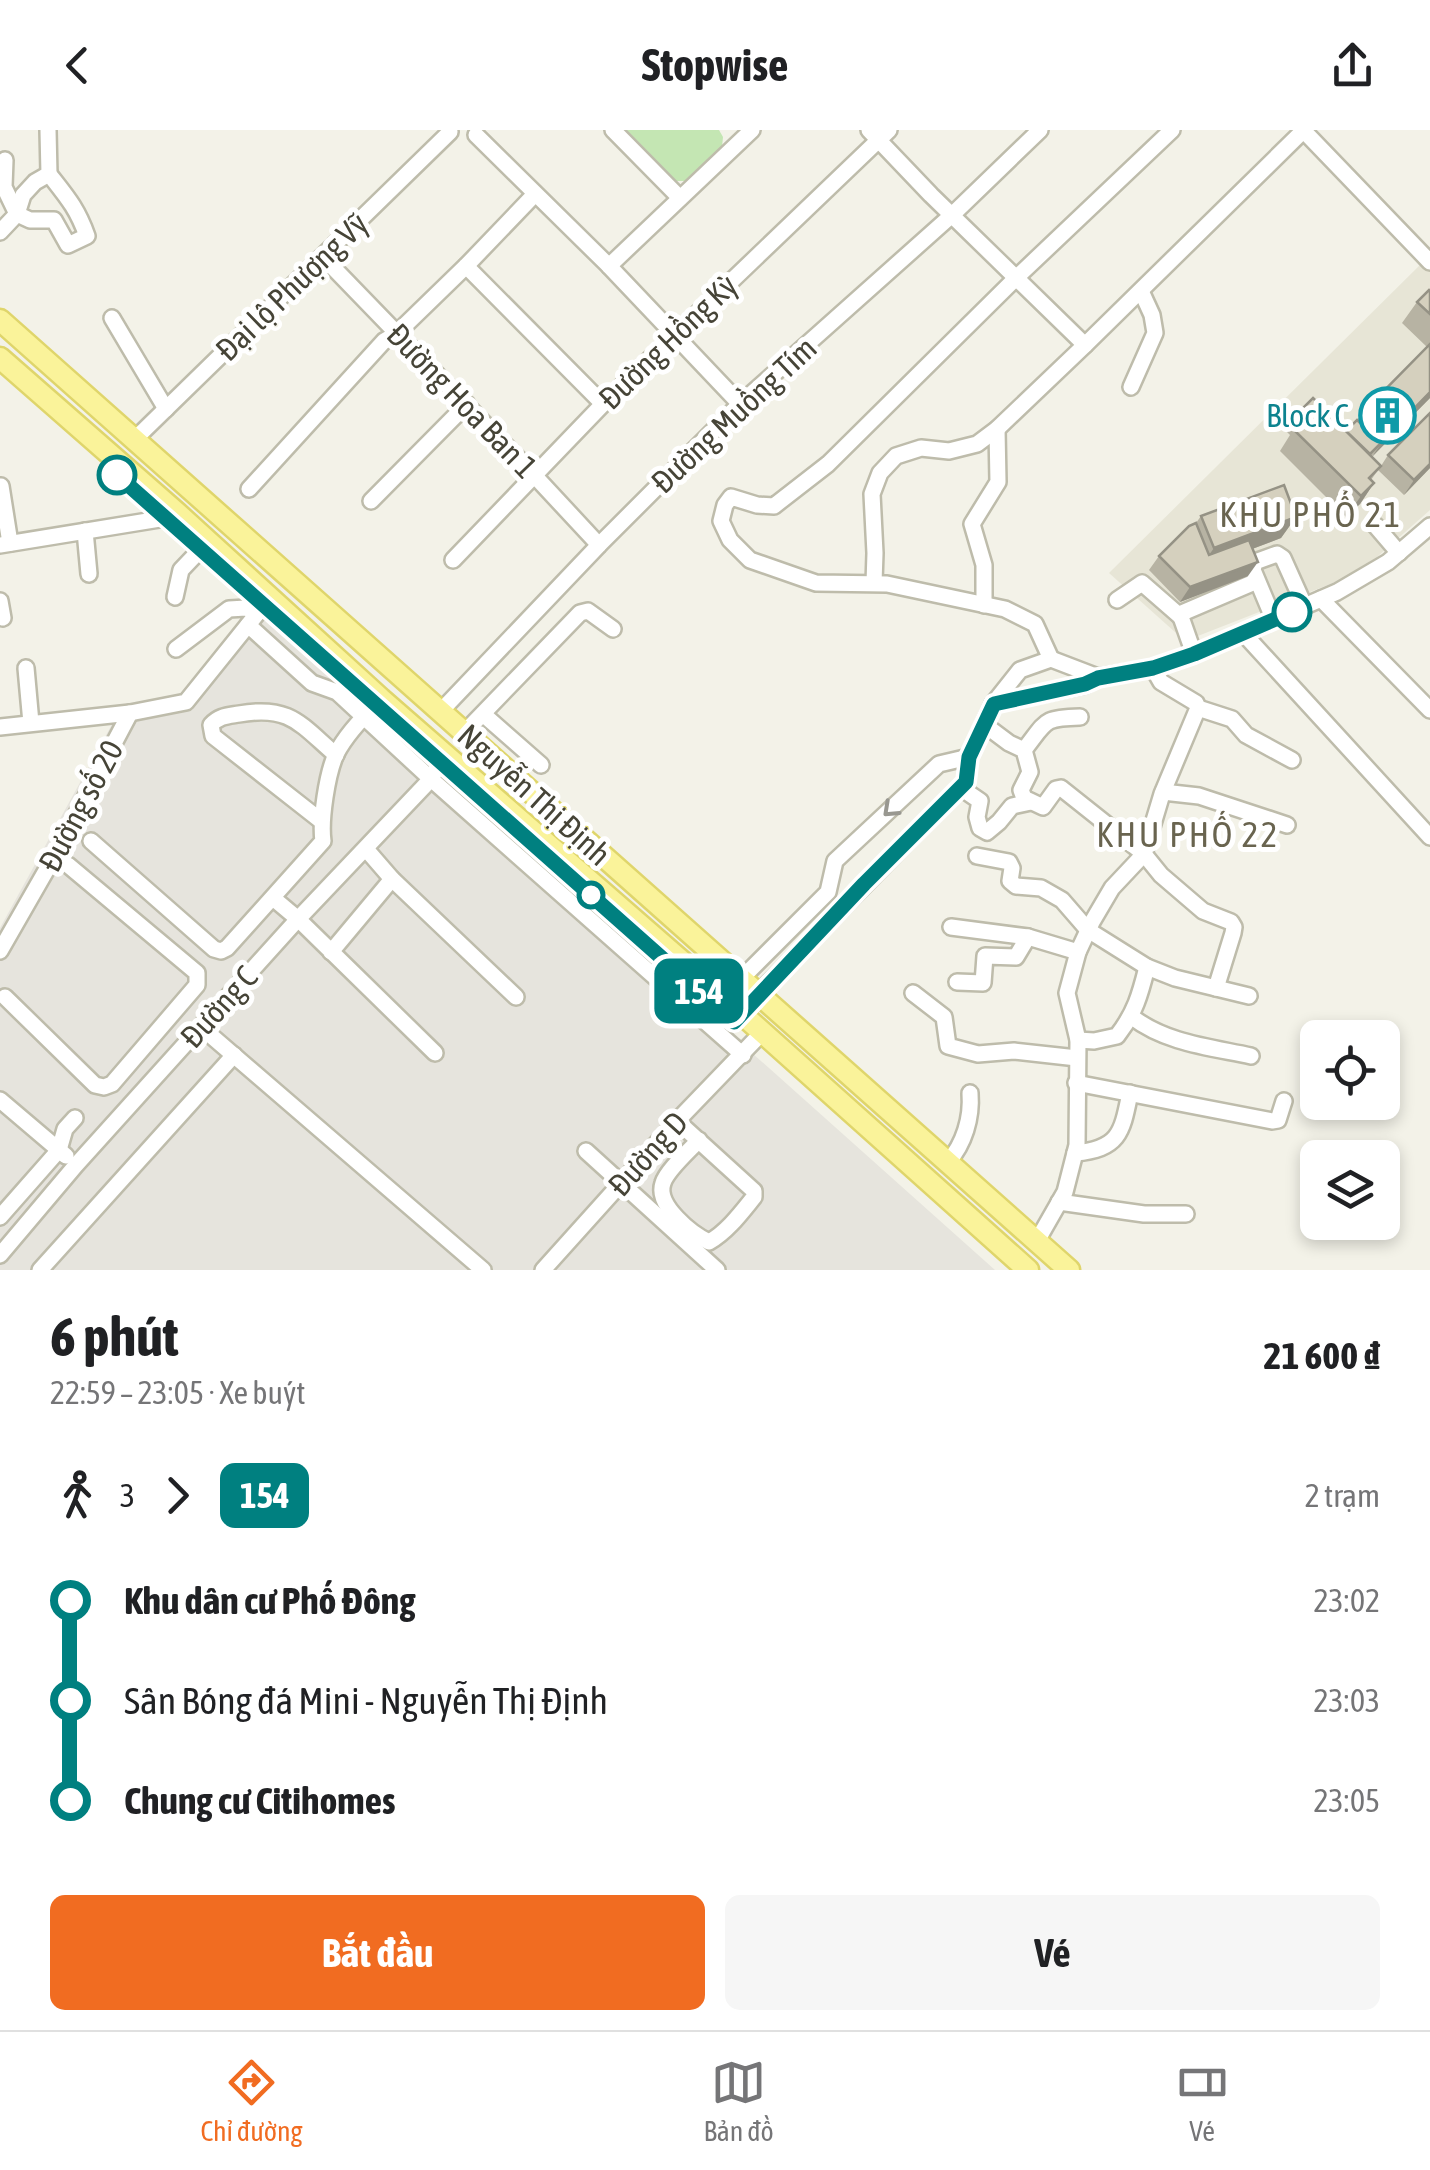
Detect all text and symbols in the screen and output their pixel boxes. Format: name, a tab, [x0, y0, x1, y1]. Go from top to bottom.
icon: back	[50, 38, 105, 93]
icon: share	[1325, 38, 1380, 93]
text: Stopwise	[642, 39, 788, 91]
street label: Đại lộ Phượng Vỹ	[208, 205, 375, 368]
street label: Đường Hồng Kỳ	[591, 267, 744, 417]
street label: Đường Hoa Ban 1	[380, 316, 545, 485]
street label: Đường Muồng Tím	[644, 329, 824, 500]
building icon: Block C	[1358, 386, 1418, 446]
place label: Block C	[1266, 397, 1349, 434]
unlabelled marker	[98, 456, 136, 494]
district label: KHU PHỐ 21	[1219, 490, 1403, 534]
unlabelled marker	[1273, 593, 1311, 631]
street label: Nguyễn Thị Định	[450, 717, 618, 873]
street label: Đường số 20	[31, 734, 130, 878]
one-way arrow	[883, 798, 902, 816]
district label: KHU PHỐ 22	[1096, 810, 1280, 854]
unlabelled marker	[578, 882, 604, 908]
street label: Đường C	[173, 958, 265, 1055]
line badge: 154	[642, 958, 756, 1024]
text: 154	[674, 971, 724, 1011]
map controls	[1300, 1020, 1400, 1240]
button: locate	[1300, 1020, 1400, 1120]
street label: Đường D	[600, 1104, 695, 1203]
button: layers	[1300, 1140, 1400, 1240]
text: 6 phút	[50, 1305, 179, 1368]
text: 21 600 ₫	[1264, 1334, 1380, 1377]
text: 22:59 – 23:05 · Xe buýt	[50, 1374, 305, 1411]
icon: walk	[50, 1468, 105, 1523]
icon: forward	[150, 1468, 205, 1523]
text: 154	[240, 1475, 289, 1515]
text: 3	[120, 1477, 135, 1514]
text: 2 trạm	[1305, 1477, 1380, 1514]
text: Khu dân cư Phố Đông	[124, 1579, 416, 1622]
text: 23:02	[1314, 1582, 1380, 1619]
text: Sân Bóng đá Mini - Nguyễn Thị Định	[124, 1679, 608, 1722]
text: 23:03	[1314, 1682, 1380, 1719]
text: Chung cư Citihomes	[124, 1779, 395, 1822]
text: 23:05	[1314, 1782, 1380, 1819]
button: Bắt đầu	[50, 1895, 705, 2010]
button: Vé	[725, 1895, 1380, 2010]
tab: Chỉ đường	[200, 2055, 303, 2147]
tab: Bản đồ	[703, 2055, 774, 2147]
tab: Vé	[1175, 2055, 1230, 2147]

